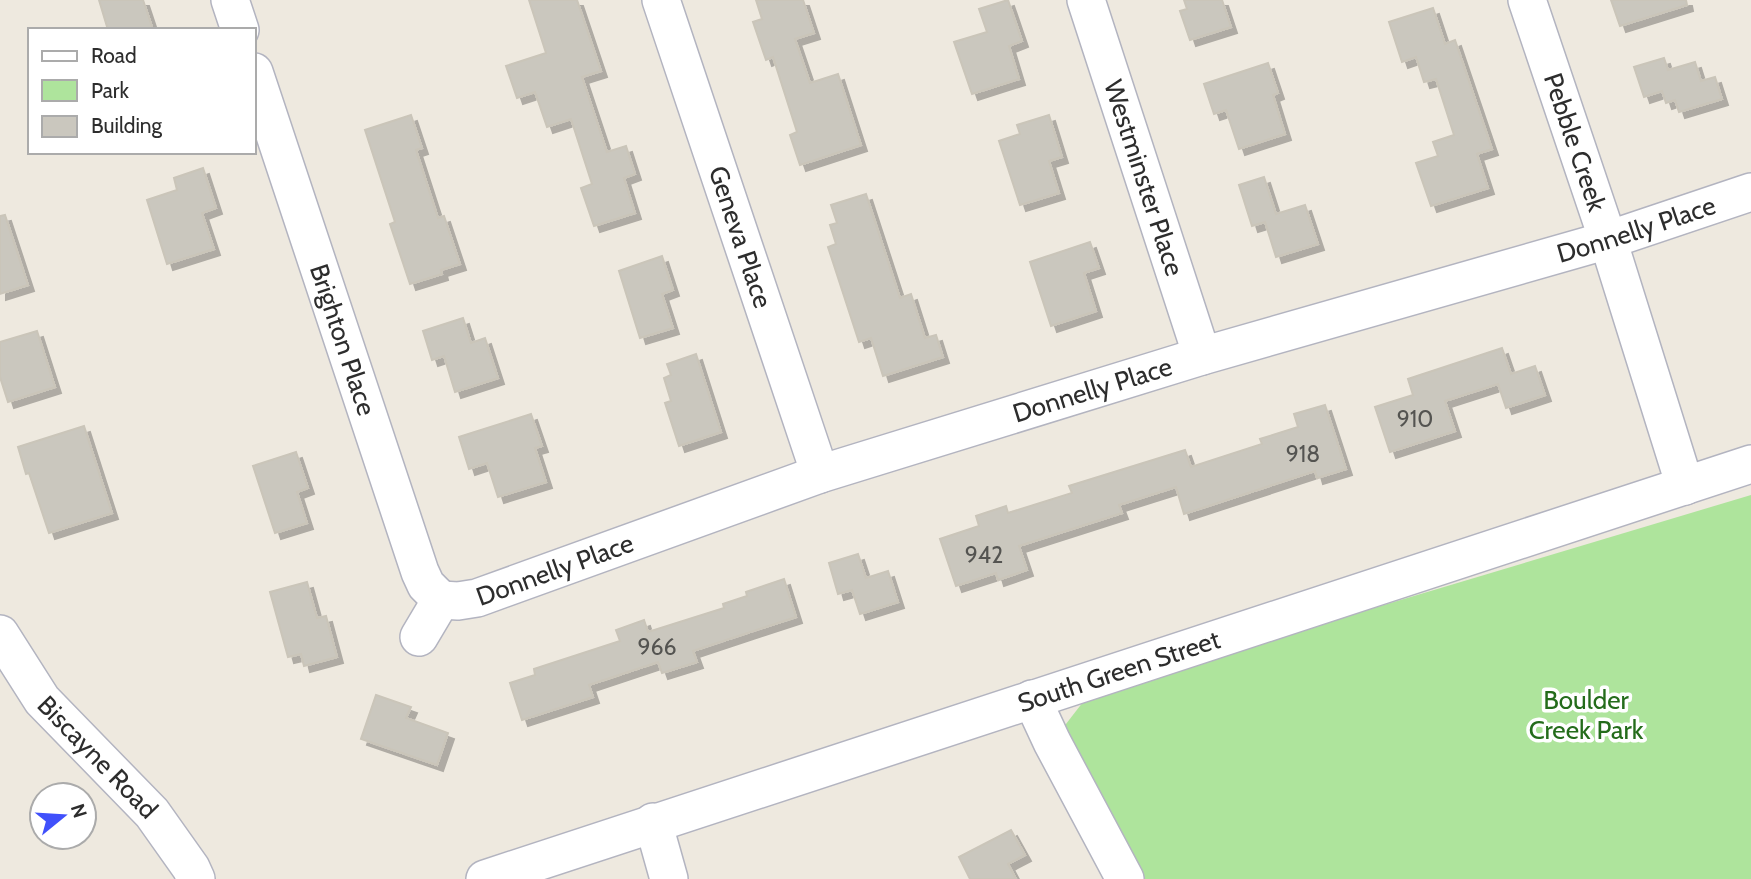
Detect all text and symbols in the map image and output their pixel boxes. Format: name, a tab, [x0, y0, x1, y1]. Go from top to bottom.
legend	[28, 28, 256, 154]
text: Road	[91, 43, 137, 68]
street label: Pebble Creek	[1537, 69, 1613, 216]
street label: Westminster Place	[1097, 76, 1191, 280]
text: Park	[91, 78, 129, 103]
text: Building	[91, 113, 163, 138]
street label: Geneva Place	[702, 162, 779, 312]
street label: Donnelly Place	[1553, 189, 1720, 270]
street label: Brighton Place	[303, 260, 383, 419]
street label: Donnelly Place	[1009, 350, 1176, 430]
house number: 910	[1397, 405, 1433, 433]
house number: 918	[1286, 440, 1320, 468]
street label: Donnelly Place	[472, 527, 638, 613]
house number: 942	[965, 541, 1003, 569]
street label: South Green Street	[1014, 623, 1224, 719]
house number: 966	[637, 633, 677, 661]
park label: Boulder Creek Park	[1529, 684, 1644, 746]
street label: Biscayne Road	[31, 689, 164, 825]
north arrow	[28, 781, 98, 851]
text: N	[66, 801, 92, 821]

